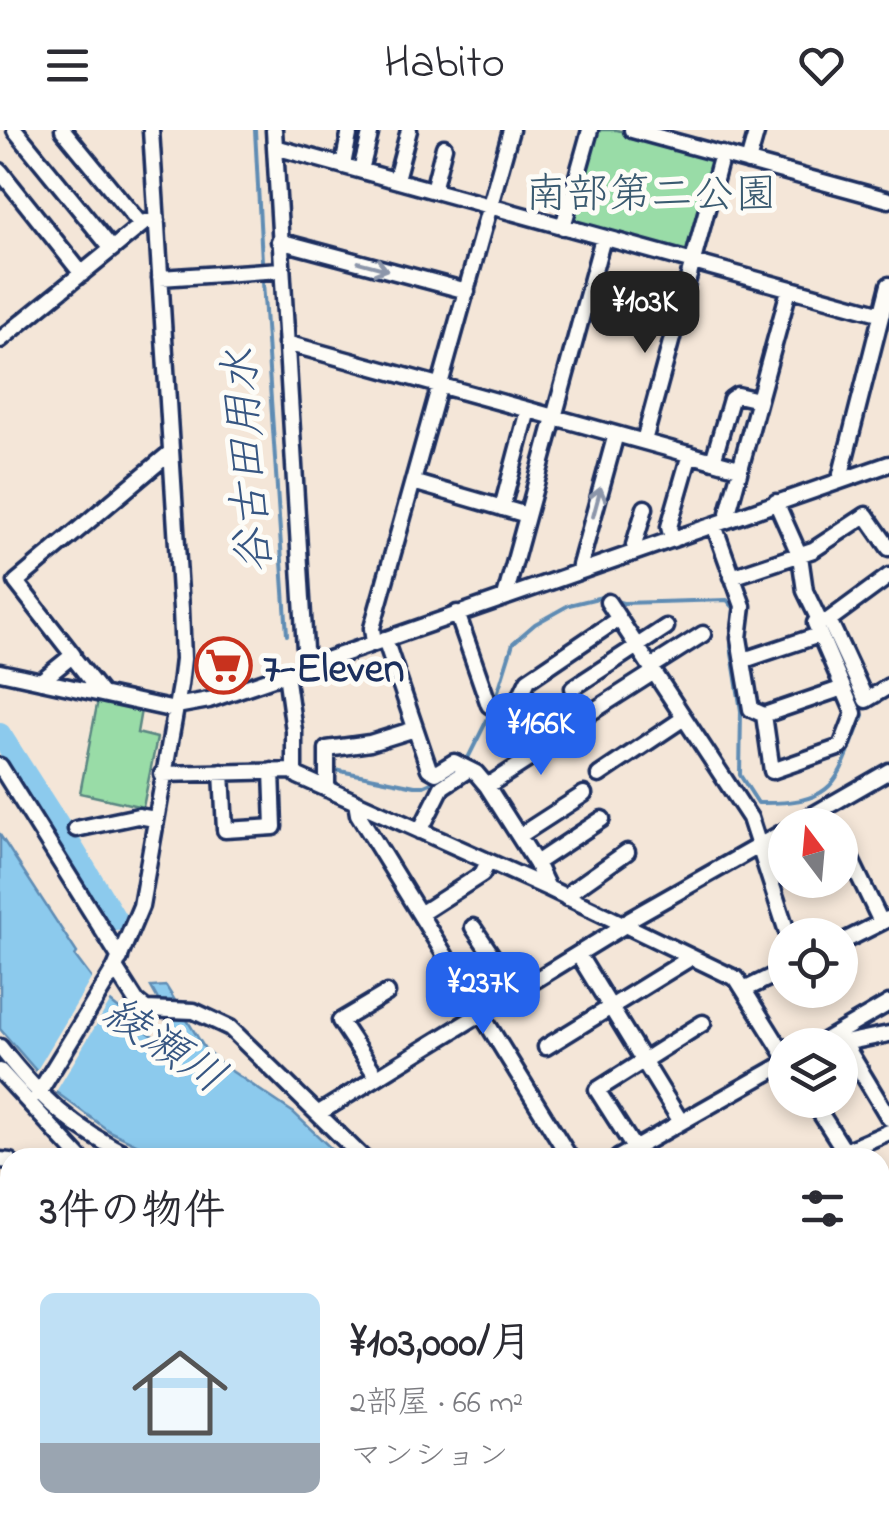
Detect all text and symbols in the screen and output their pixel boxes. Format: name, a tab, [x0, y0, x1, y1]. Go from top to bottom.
text: Habito	[384, 32, 505, 98]
icon: menu	[40, 38, 95, 93]
icon: heart	[794, 38, 849, 93]
park label: 南部第二公園	[525, 166, 777, 227]
one-way arrow	[357, 258, 388, 277]
pin: ¥103K	[575, 271, 715, 356]
text: ¥103K	[612, 280, 678, 327]
water label: 谷古田用水	[209, 346, 291, 575]
one-way arrow	[589, 487, 607, 518]
supermarket icon: 7-Eleven	[194, 636, 254, 696]
place label: 7-Eleven	[263, 640, 404, 701]
pin: ¥166K	[471, 693, 611, 778]
text: ¥166K	[508, 702, 574, 749]
north arrow	[768, 808, 858, 898]
map controls	[768, 808, 858, 1118]
button: locate	[768, 918, 858, 1008]
pin: ¥237K	[413, 952, 553, 1037]
text: ¥237K	[448, 961, 518, 1008]
water label: 綾瀬川	[89, 982, 238, 1112]
button: layers	[768, 1028, 858, 1118]
icon: filters	[795, 1181, 850, 1236]
text: 3件の物件	[40, 1182, 225, 1243]
text: ¥103,000/月	[350, 1314, 532, 1375]
icon: home	[120, 1333, 240, 1453]
text: 2部屋 · 66 m²	[350, 1381, 523, 1428]
text: マンション	[350, 1434, 509, 1481]

